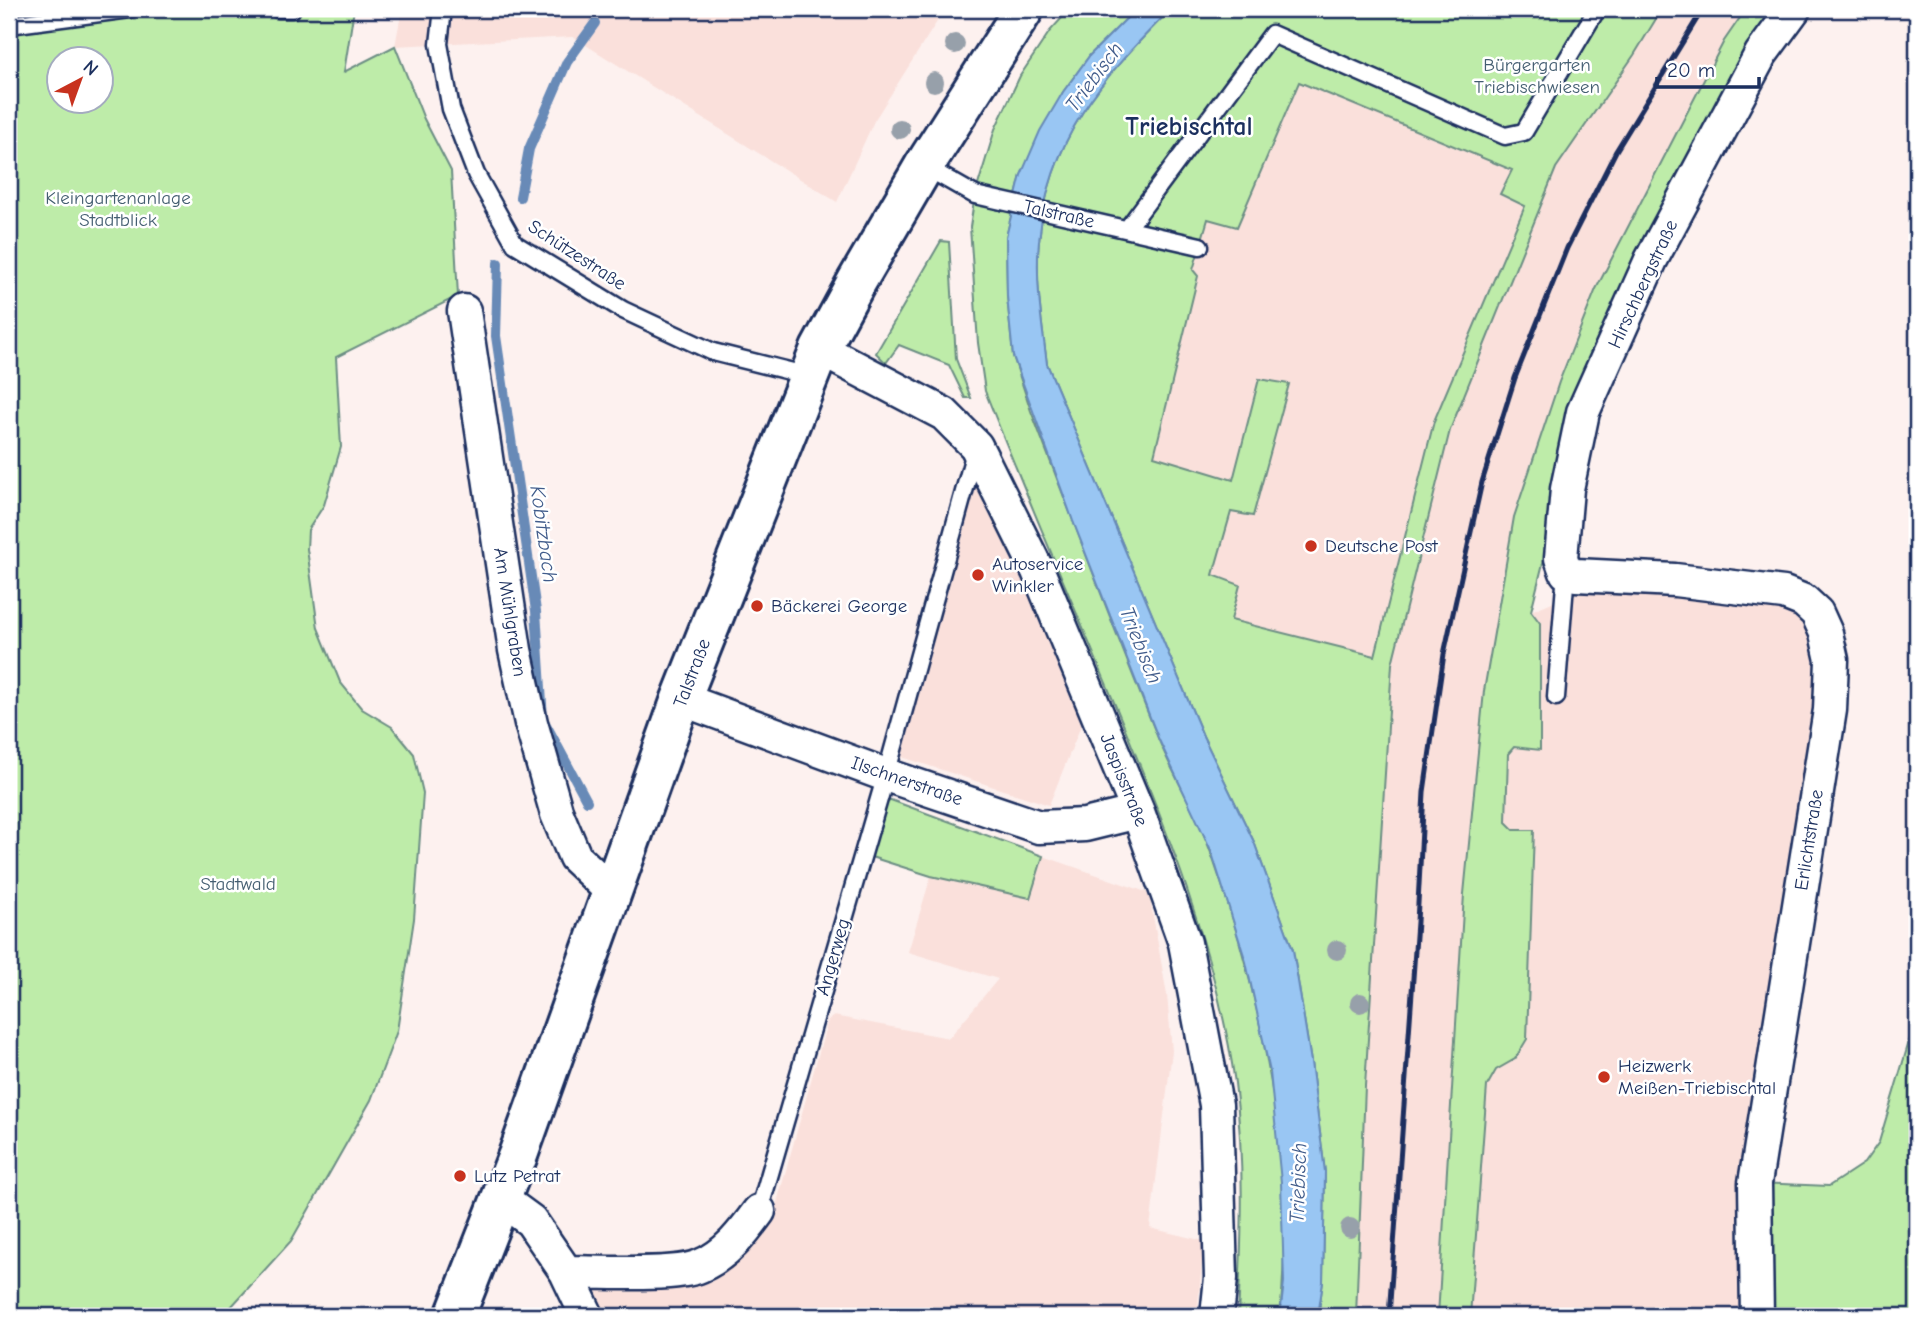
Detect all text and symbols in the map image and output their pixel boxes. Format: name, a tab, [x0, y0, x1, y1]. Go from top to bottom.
water label: Triebisch	[1060, 38, 1128, 116]
north arrow	[46, 46, 116, 116]
scale bar	[1657, 46, 1758, 90]
park label: Bürgergarten Triebischwiesen	[1474, 54, 1600, 98]
text: N	[79, 56, 102, 80]
text: 20 m	[1667, 58, 1715, 82]
district label: Triebischtal	[1125, 112, 1253, 142]
park label: Kleingartenanlage Stadtblick	[45, 187, 191, 231]
street label: Talstraße	[1021, 195, 1097, 233]
street label: Schützestraße	[524, 215, 630, 295]
street label: Hirschbergstraße	[1604, 216, 1682, 352]
water label: Kobitzbach	[525, 484, 563, 584]
place label: Deutsche Post	[1325, 535, 1438, 557]
marker: Deutsche Post	[1303, 538, 1319, 554]
street label: Am Mühlgraben	[489, 546, 531, 678]
place label: Autoservice Winkler	[992, 553, 1083, 597]
marker: Autoservice Winkler	[970, 567, 986, 583]
place label: Bäckerei George	[771, 595, 907, 617]
marker: Bäckerei George	[749, 598, 765, 614]
water label: Triebisch	[1115, 603, 1167, 687]
street label: Talstraße	[669, 635, 715, 711]
street label: Jaspisstraße	[1095, 730, 1153, 830]
street label: Ilschnerstraße	[848, 752, 966, 810]
street label: Erlichtstraße	[1790, 788, 1828, 892]
park label: Stadtwald	[200, 873, 276, 895]
street label: Angerweg	[811, 916, 855, 998]
place label: Heizwerk Meißen-Triebischtal	[1618, 1055, 1776, 1099]
marker: Heizwerk Meißen-Triebischtal	[1596, 1069, 1612, 1085]
water label: Triebisch	[1285, 1142, 1311, 1224]
place label: Lutz Petrat	[474, 1165, 561, 1187]
marker: Lutz Petrat	[452, 1168, 468, 1184]

